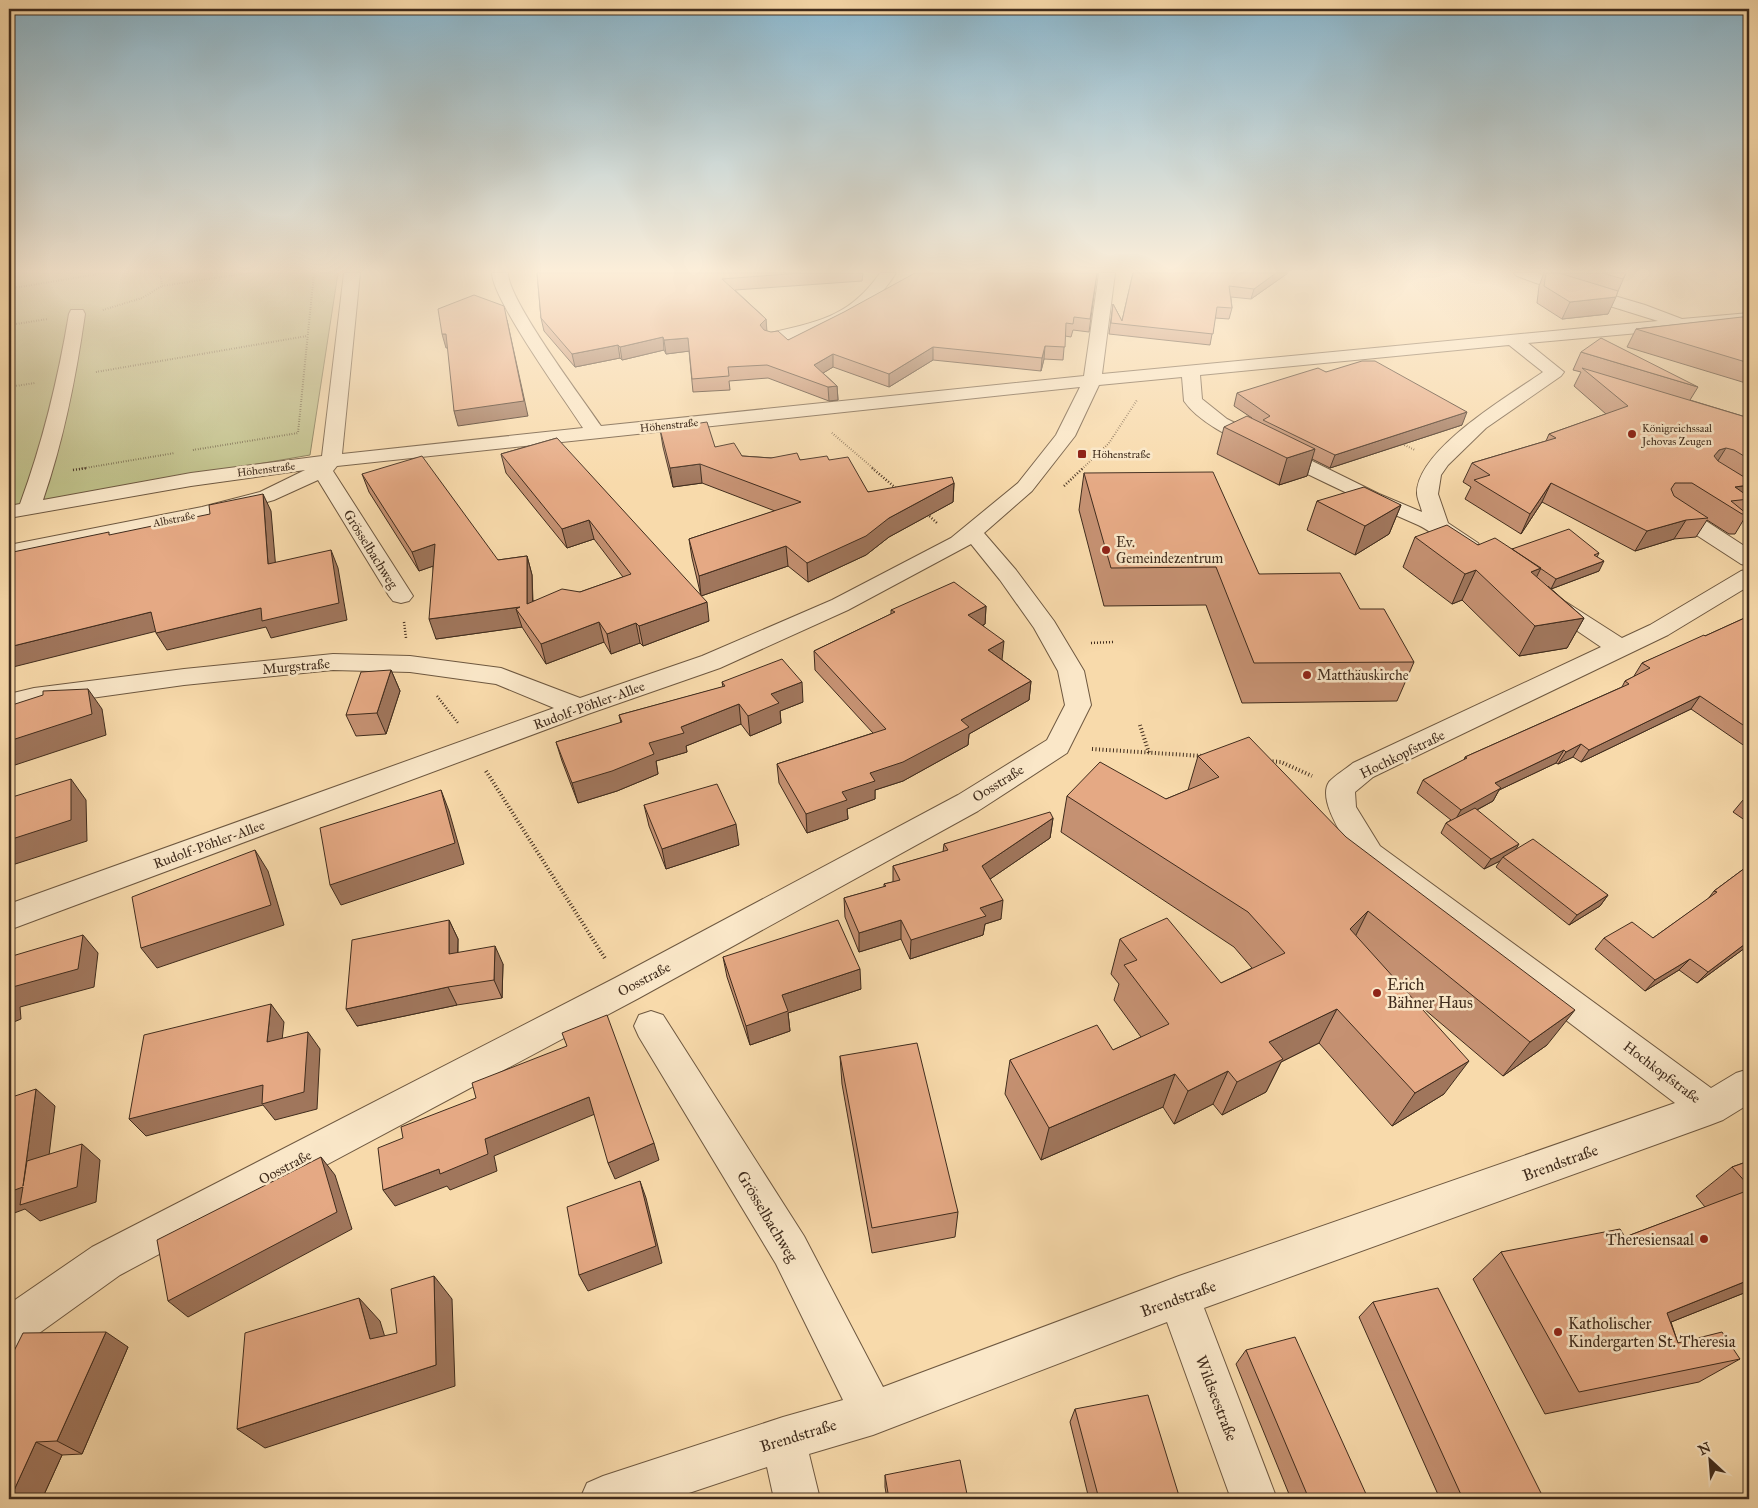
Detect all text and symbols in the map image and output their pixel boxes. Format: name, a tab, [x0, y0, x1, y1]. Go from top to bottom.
street label: Höhenstraße	[639, 416, 699, 435]
place label: Königreichssaal Jehovas Zeugen	[1641, 422, 1712, 449]
marker: Königreichssaal Jehovas Zeugen	[1626, 428, 1638, 440]
marker: Höhenstraße	[1076, 448, 1088, 460]
place label: Höhenstraße	[1092, 448, 1151, 461]
street label: Höhenstraße	[236, 459, 296, 480]
street label: Grösselbachweg	[340, 507, 402, 592]
street label: Albstraße	[151, 509, 197, 530]
place label: Ev. Gemeindezentrum	[1116, 534, 1223, 567]
marker: Ev. Gemeindezentrum	[1100, 544, 1112, 556]
street label: Murgstraße	[262, 655, 331, 678]
place label: Matthäuskirche	[1317, 667, 1409, 684]
marker: Matthäuskirche	[1301, 669, 1313, 681]
street label: Rudolf-Pöhler-Allee	[531, 677, 647, 734]
street label: Hochkopfstraße	[1357, 727, 1448, 782]
street label: Oosstraße	[969, 761, 1027, 806]
street label: Rudolf-Pöhler-Allee	[151, 816, 267, 873]
street label: Oosstraße	[615, 958, 674, 1000]
place label: Erich Bähner Haus	[1387, 975, 1473, 1012]
marker: Erich Bähner Haus	[1371, 987, 1383, 999]
street label: Hochkopfstraße	[1620, 1038, 1704, 1107]
street label: Brendstraße	[1520, 1140, 1601, 1185]
street label: Oosstraße	[256, 1146, 315, 1188]
street label: Grösselbachweg	[732, 1167, 802, 1266]
place label: Theresiensaal	[1606, 1230, 1695, 1249]
marker: Theresiensaal	[1698, 1233, 1710, 1245]
street label: Brendstraße	[1138, 1276, 1219, 1321]
place label: Katholischer Kindergarten St. Theresia	[1568, 1314, 1736, 1352]
marker: Katholischer Kindergarten St. Theresia	[1552, 1326, 1564, 1338]
street label: Wildseestraße	[1191, 1353, 1242, 1444]
street label: Brendstraße	[758, 1415, 839, 1456]
north arrow	[1686, 1436, 1736, 1486]
text: N	[1695, 1438, 1714, 1459]

